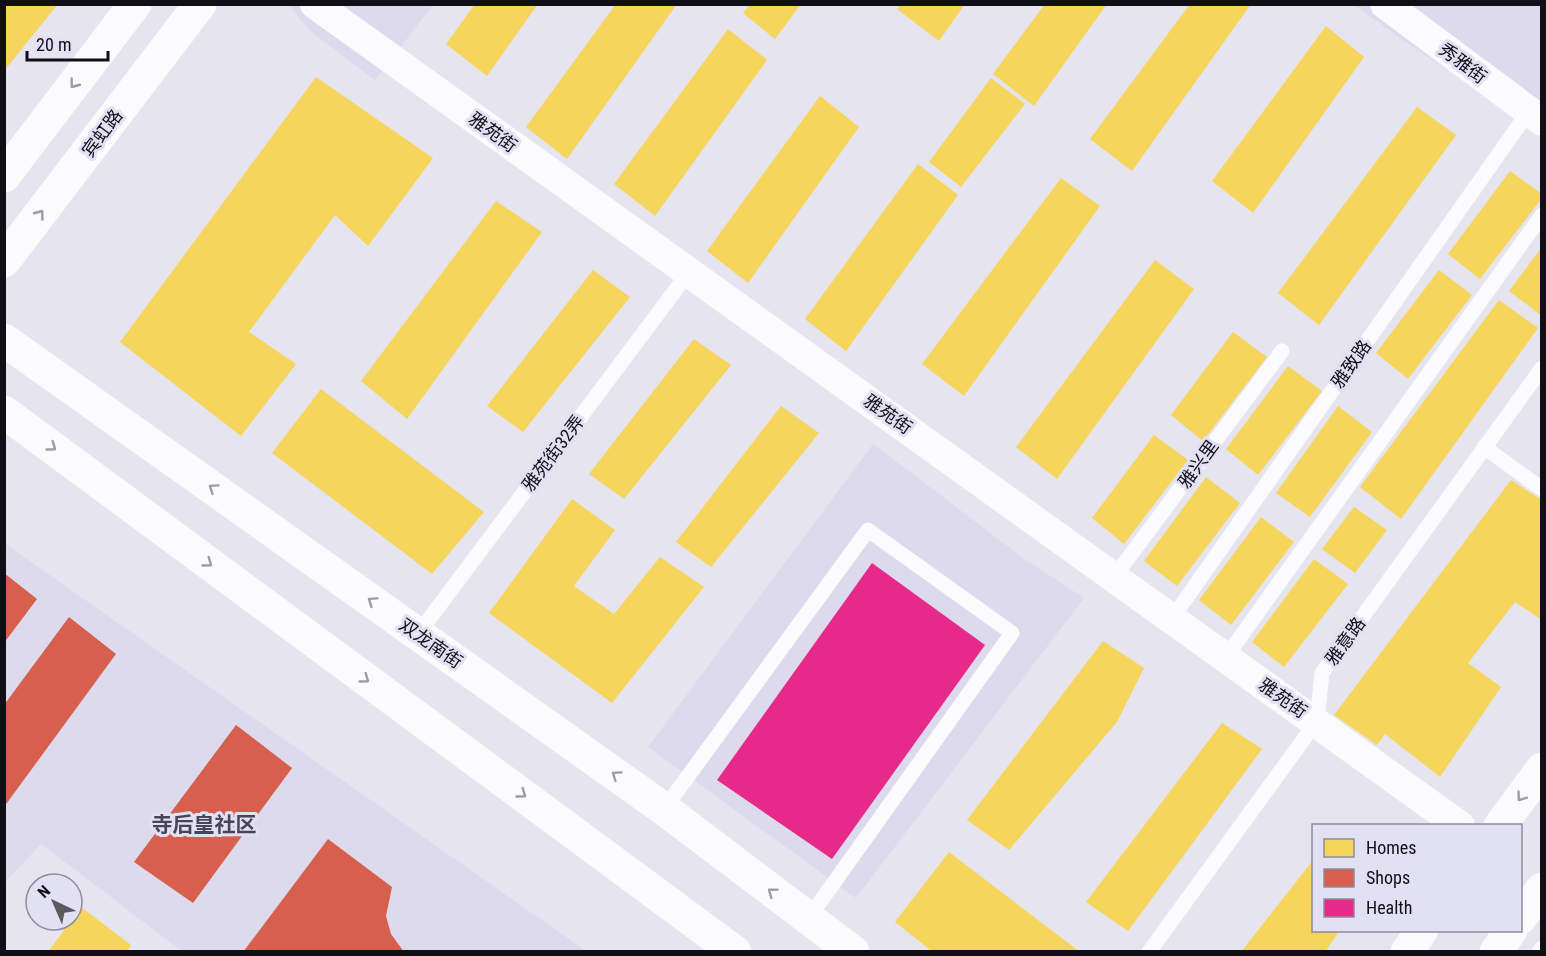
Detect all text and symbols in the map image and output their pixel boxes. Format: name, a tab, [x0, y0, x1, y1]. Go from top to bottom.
scale bar	[27, 24, 108, 62]
text: 20 m	[36, 34, 71, 55]
street label: 秀雅街	[1435, 38, 1491, 88]
one-way arrow	[71, 78, 82, 89]
street label: 宾虹路	[77, 105, 127, 161]
street label: 雅苑街	[465, 108, 521, 156]
one-way arrow	[33, 210, 44, 221]
street label: 雅致路	[1327, 336, 1375, 392]
street label: 雅苑街	[860, 390, 916, 438]
street label: 雅苑街32弄	[518, 411, 588, 495]
street label: 雅兴里	[1174, 436, 1222, 492]
one-way arrow	[45, 440, 56, 451]
one-way arrow	[208, 484, 219, 495]
one-way arrow	[202, 556, 213, 567]
one-way arrow	[367, 597, 378, 608]
street label: 雅意路	[1321, 613, 1369, 669]
street label: 双龙南街	[395, 614, 467, 672]
one-way arrow	[359, 671, 370, 682]
street label: 雅苑街	[1255, 674, 1311, 722]
one-way arrow	[612, 771, 623, 782]
one-way arrow	[516, 787, 527, 798]
one-way arrow	[1517, 791, 1528, 802]
district label: 寺后皇社区	[152, 813, 257, 837]
legend	[1312, 824, 1522, 932]
text: Homes	[1366, 837, 1416, 858]
text: Shops	[1366, 867, 1410, 888]
north arrow	[24, 872, 84, 932]
text: N	[34, 881, 54, 902]
one-way arrow	[768, 888, 779, 899]
text: Health	[1366, 897, 1412, 918]

